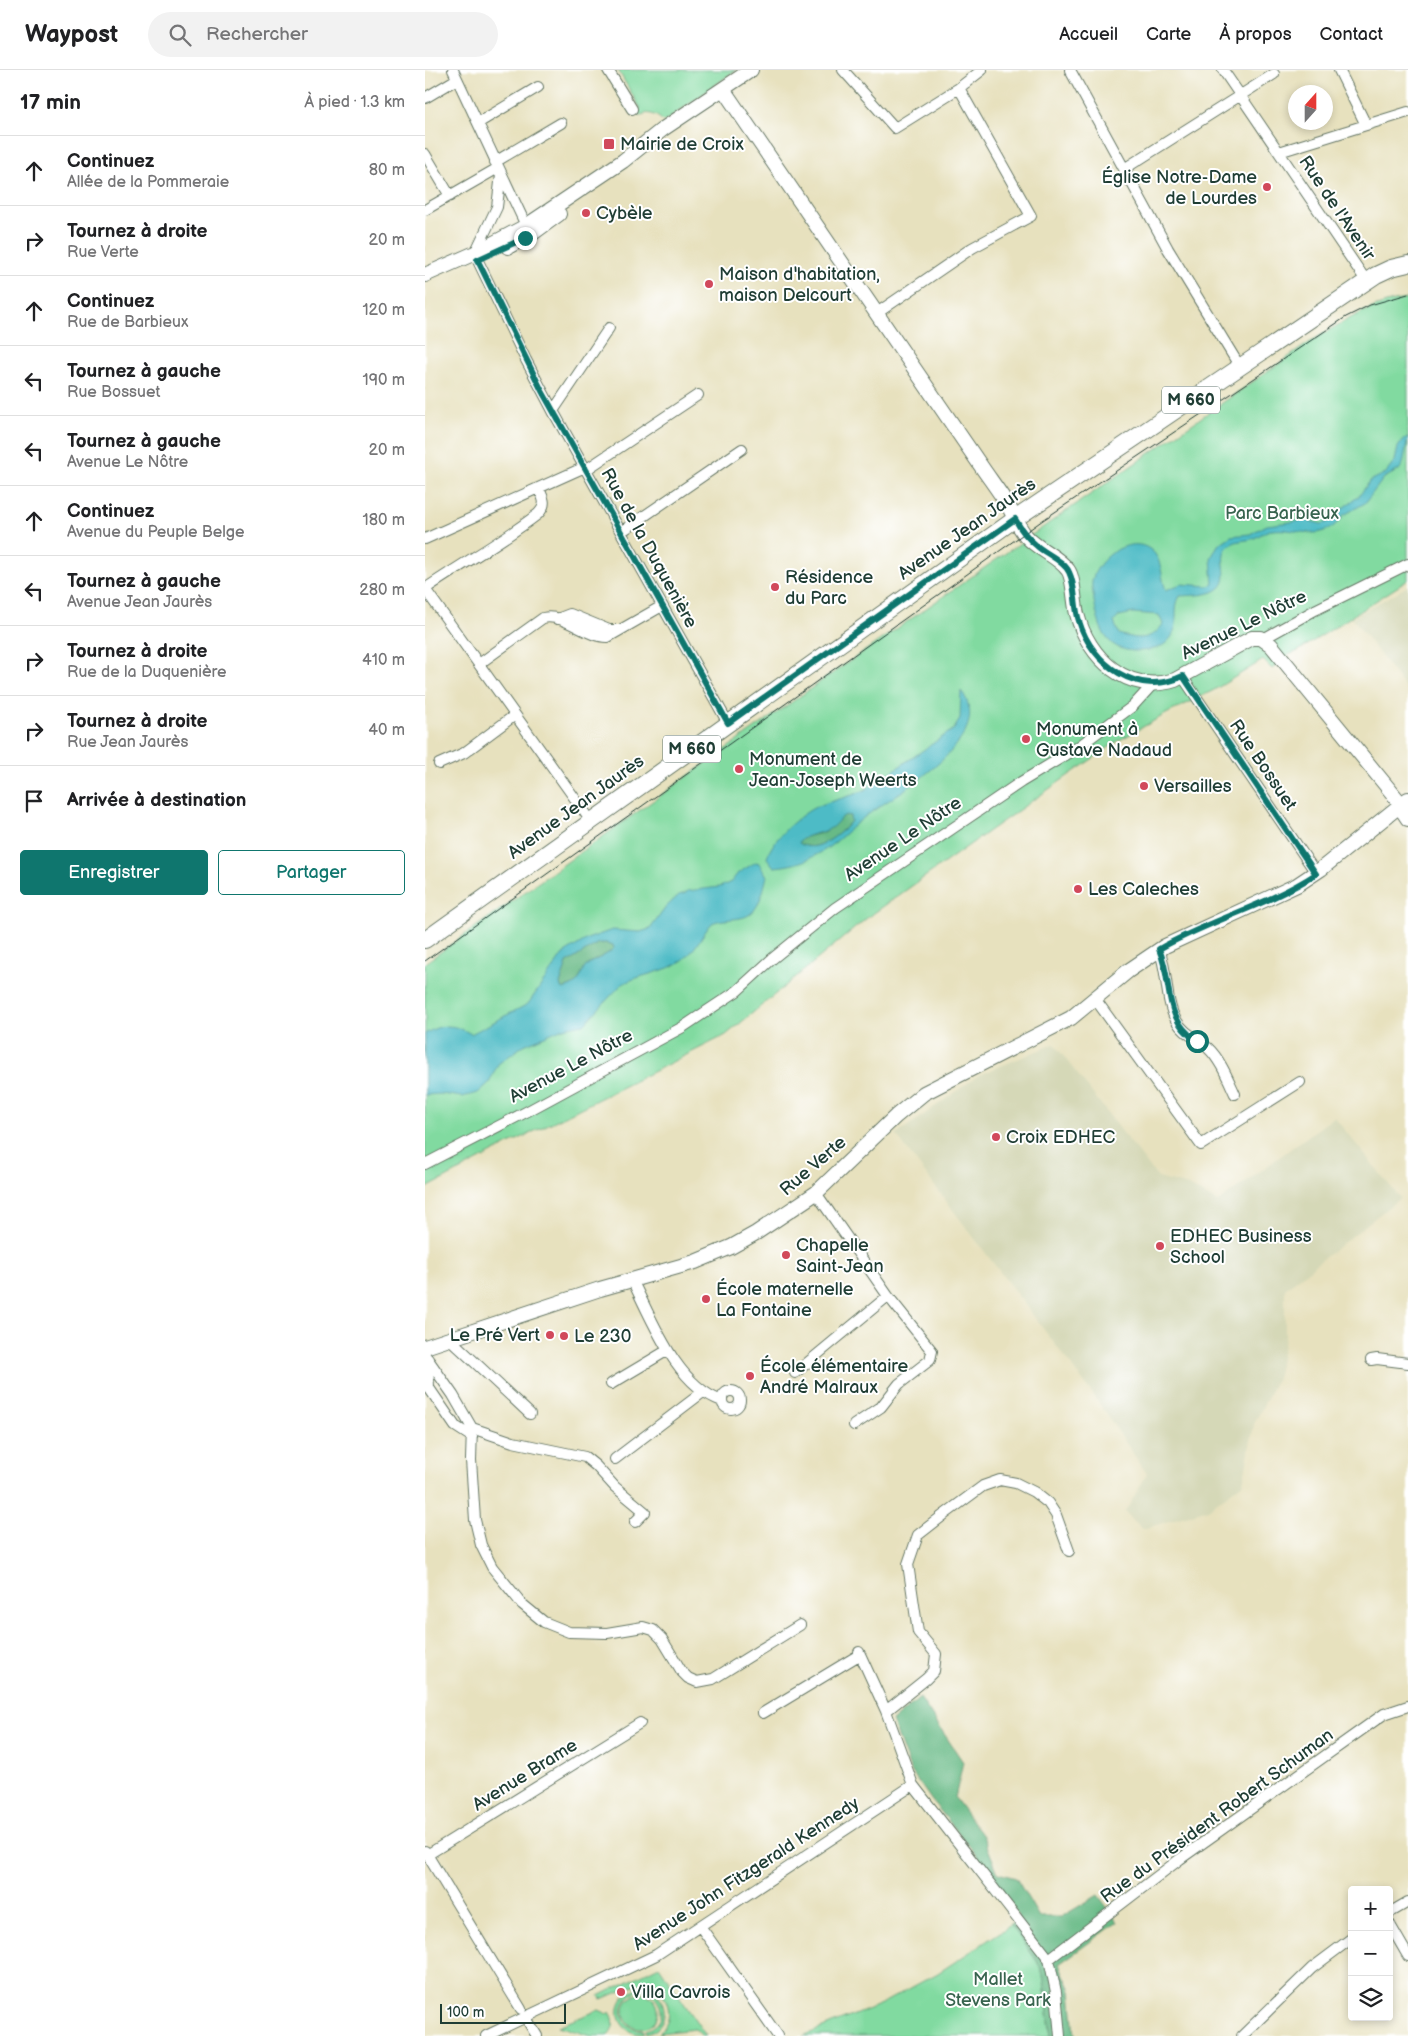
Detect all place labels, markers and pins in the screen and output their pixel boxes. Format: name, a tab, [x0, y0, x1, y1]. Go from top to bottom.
place label: Mairie de Croix	[620, 134, 744, 155]
marker: Mairie de Croix	[602, 137, 616, 151]
place label: Église Notre-Dame de Lourdes	[1101, 165, 1257, 209]
marker: Église Notre-Dame de Lourdes	[1261, 181, 1273, 193]
place label: Cybèle	[596, 203, 653, 224]
marker: Cybèle	[580, 207, 592, 219]
place label: Maison d'habitation, maison Delcourt	[719, 264, 880, 306]
marker: Maison d'habitation, maison Delcourt	[703, 278, 715, 290]
place label: Résidence du Parc	[785, 567, 873, 609]
marker: Résidence du Parc	[769, 581, 781, 593]
place label: Monument à Gustave Nadaud	[1036, 719, 1172, 761]
marker: Monument à Gustave Nadaud	[1020, 733, 1032, 745]
place label: Monument de Jean-Joseph Weerts	[749, 749, 917, 791]
marker: Monument de Jean-Joseph Weerts	[733, 763, 745, 775]
place label: Versailles	[1154, 776, 1232, 797]
marker: Versailles	[1138, 780, 1150, 792]
place label: Les Caleches	[1088, 879, 1199, 900]
marker: Les Caleches	[1072, 883, 1084, 895]
place label: Croix EDHEC	[1006, 1127, 1115, 1148]
marker: Croix EDHEC	[990, 1131, 1002, 1143]
place label: EDHEC Business School	[1170, 1226, 1312, 1268]
place label: Chapelle Saint-Jean	[796, 1235, 884, 1277]
marker: EDHEC Business School	[1154, 1240, 1166, 1252]
marker: Chapelle Saint-Jean	[780, 1249, 792, 1261]
place label: École maternelle La Fontaine	[716, 1277, 854, 1321]
marker: École maternelle La Fontaine	[700, 1293, 712, 1305]
place label: Le Pré Vert	[449, 1325, 540, 1346]
place label: Le 230	[574, 1326, 631, 1347]
marker: Le Pré Vert	[544, 1329, 556, 1341]
marker: Le 230	[558, 1330, 570, 1342]
place label: École élémentaire André Malraux	[760, 1354, 908, 1398]
marker: École élémentaire André Malraux	[744, 1370, 756, 1382]
place label: Villa Cavrois	[631, 1982, 730, 2003]
marker: Villa Cavrois	[615, 1986, 627, 1998]

